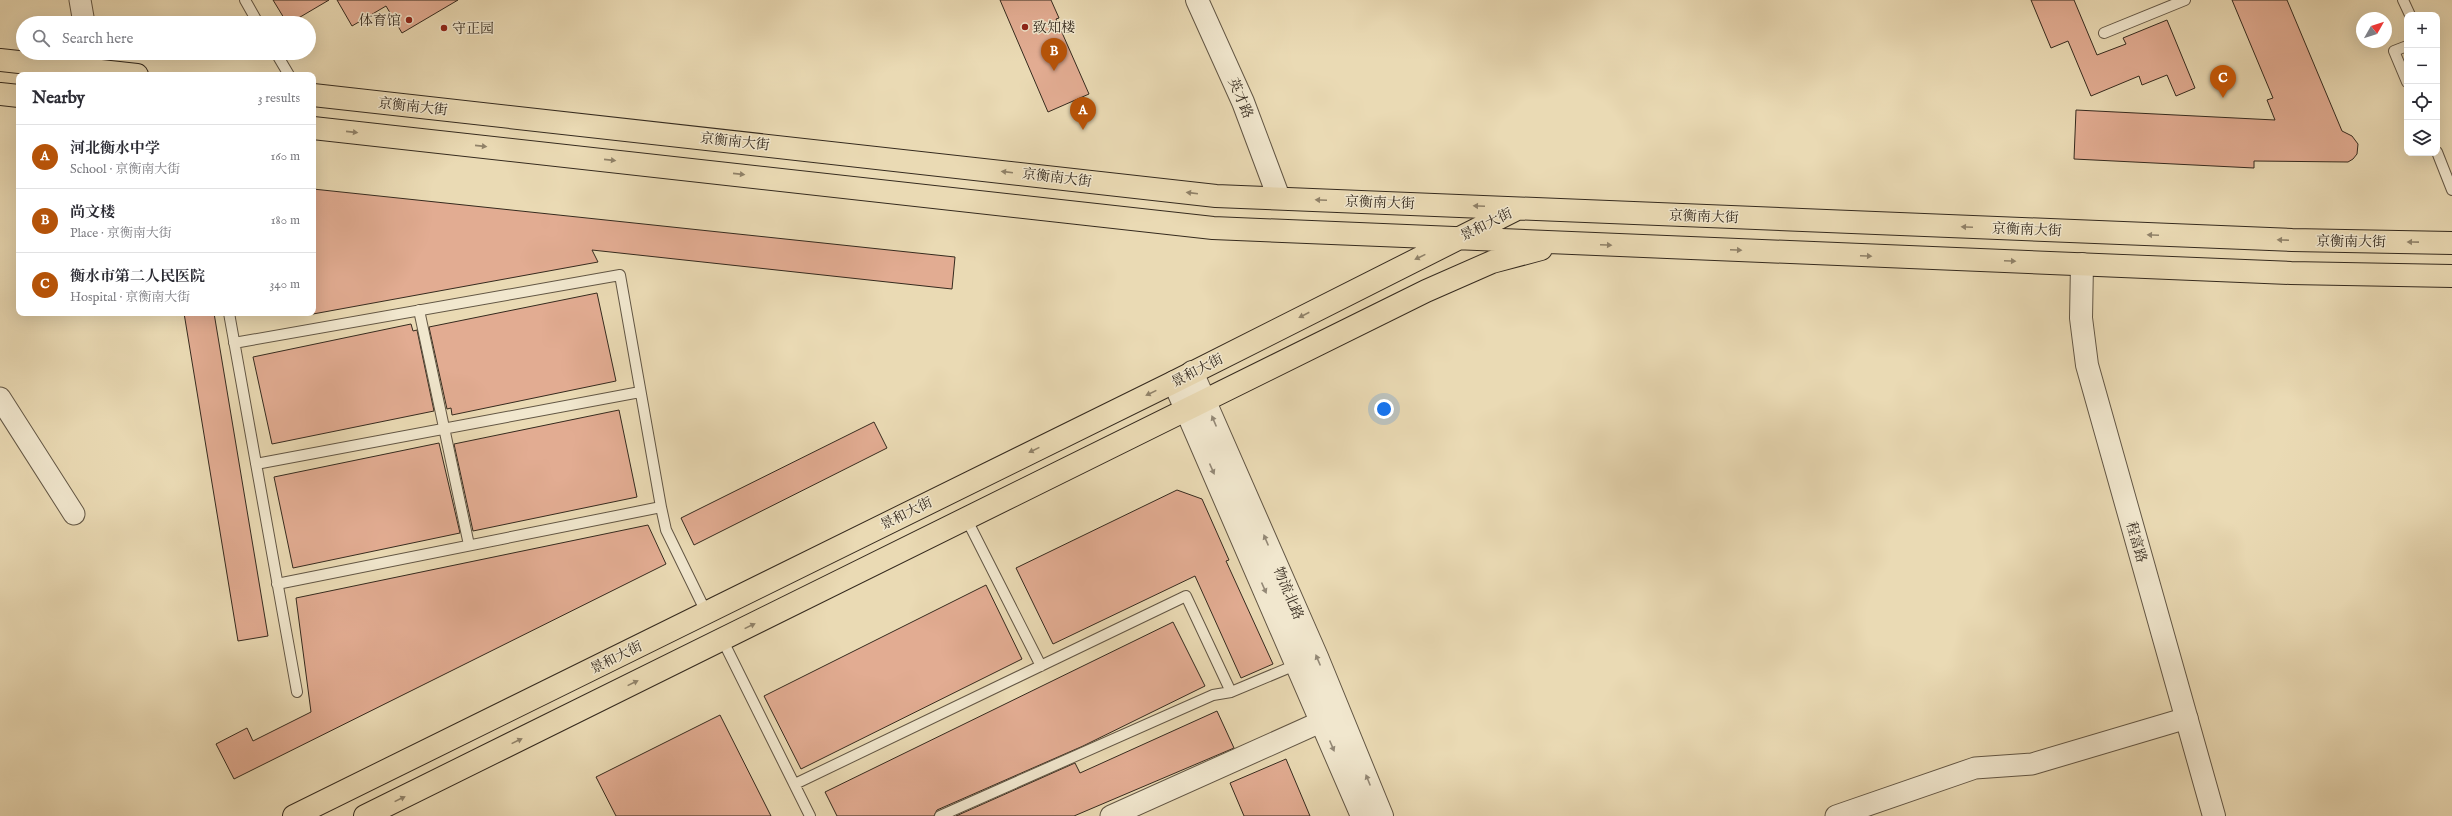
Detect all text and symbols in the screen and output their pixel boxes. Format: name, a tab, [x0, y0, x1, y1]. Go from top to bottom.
place label: 体育馆	[359, 12, 401, 30]
north arrow	[2356, 12, 2392, 48]
map controls	[2404, 12, 2440, 156]
button: +	[2404, 12, 2440, 48]
marker: 体育馆	[404, 15, 414, 25]
search box	[16, 16, 316, 60]
place label: 致知楼	[1033, 19, 1075, 37]
place label: 守正园	[452, 20, 494, 38]
marker: 致知楼	[1020, 22, 1030, 32]
marker: 守正园	[439, 23, 449, 33]
icon: search	[30, 27, 52, 49]
text: Search here	[62, 29, 133, 48]
pin: B	[1041, 38, 1067, 71]
button: −	[2404, 48, 2440, 84]
pin: C	[2210, 65, 2236, 98]
street label: 英才路	[1224, 76, 1257, 121]
button: locate	[2404, 84, 2440, 120]
text: Nearby	[32, 88, 85, 109]
text: 3 results	[258, 90, 300, 107]
street label: 京衡南大街	[377, 94, 449, 120]
pin: A	[1070, 97, 1096, 130]
button: layers	[2404, 120, 2440, 156]
one-way arrow	[346, 129, 358, 135]
street label: 京衡南大街	[699, 129, 771, 155]
text: 河北衡水中学	[70, 139, 160, 158]
one-way arrow	[475, 143, 487, 149]
text: A	[41, 148, 49, 165]
text: 160 m	[270, 148, 300, 165]
one-way arrow	[604, 157, 616, 164]
text: School · 京衡南大街	[70, 161, 180, 178]
street label: 京衡南大街	[1021, 165, 1093, 191]
one-way arrow	[1001, 168, 1013, 175]
one-way arrow	[733, 171, 746, 178]
one-way arrow	[1185, 190, 1198, 196]
street label: 京衡南大街	[1345, 193, 1415, 213]
one-way arrow	[1315, 196, 1327, 203]
text: 尚文楼	[70, 203, 115, 222]
one-way arrow	[1473, 203, 1485, 210]
street label: 景和大街	[1457, 205, 1516, 245]
street label: 京衡南大街	[1669, 207, 1739, 227]
text: B	[41, 212, 49, 229]
text: 180 m	[271, 212, 300, 229]
street label: 京衡南大街	[1992, 220, 2062, 240]
one-way arrow	[1960, 224, 1973, 230]
text: Place · 京衡南大街	[70, 225, 172, 242]
one-way arrow	[2147, 231, 2159, 238]
street label: 京衡南大街	[2316, 232, 2386, 252]
one-way arrow	[2276, 237, 2289, 243]
one-way arrow	[2406, 239, 2419, 245]
one-way arrow	[1600, 241, 1612, 248]
one-way arrow	[1730, 247, 1743, 253]
one-way arrow	[1860, 252, 1872, 259]
one-way arrow	[1415, 253, 1426, 260]
one-way arrow	[2004, 258, 2016, 265]
text: 衡水市第二人民医院	[70, 267, 205, 286]
text: C	[40, 276, 50, 293]
text: 340 m	[270, 276, 300, 293]
text: Hospital · 京衡南大街	[70, 289, 190, 306]
one-way arrow	[1298, 312, 1310, 318]
street label: 景和大街	[1168, 350, 1226, 392]
one-way arrow	[1145, 390, 1157, 396]
your location	[1374, 399, 1394, 419]
one-way arrow	[1211, 415, 1217, 427]
one-way arrow	[1028, 447, 1040, 453]
one-way arrow	[1209, 463, 1215, 474]
street label: 景和大街	[877, 494, 936, 534]
street label: 程富路	[2122, 520, 2150, 565]
one-way arrow	[1263, 535, 1269, 546]
street label: 物流北路	[1269, 564, 1307, 623]
one-way arrow	[1261, 582, 1267, 593]
one-way arrow	[744, 623, 756, 629]
street label: 景和大街	[587, 638, 646, 678]
one-way arrow	[1315, 654, 1321, 665]
one-way arrow	[628, 680, 639, 686]
one-way arrow	[511, 738, 523, 744]
one-way arrow	[1330, 740, 1336, 752]
one-way arrow	[1364, 773, 1370, 785]
one-way arrow	[395, 796, 406, 802]

